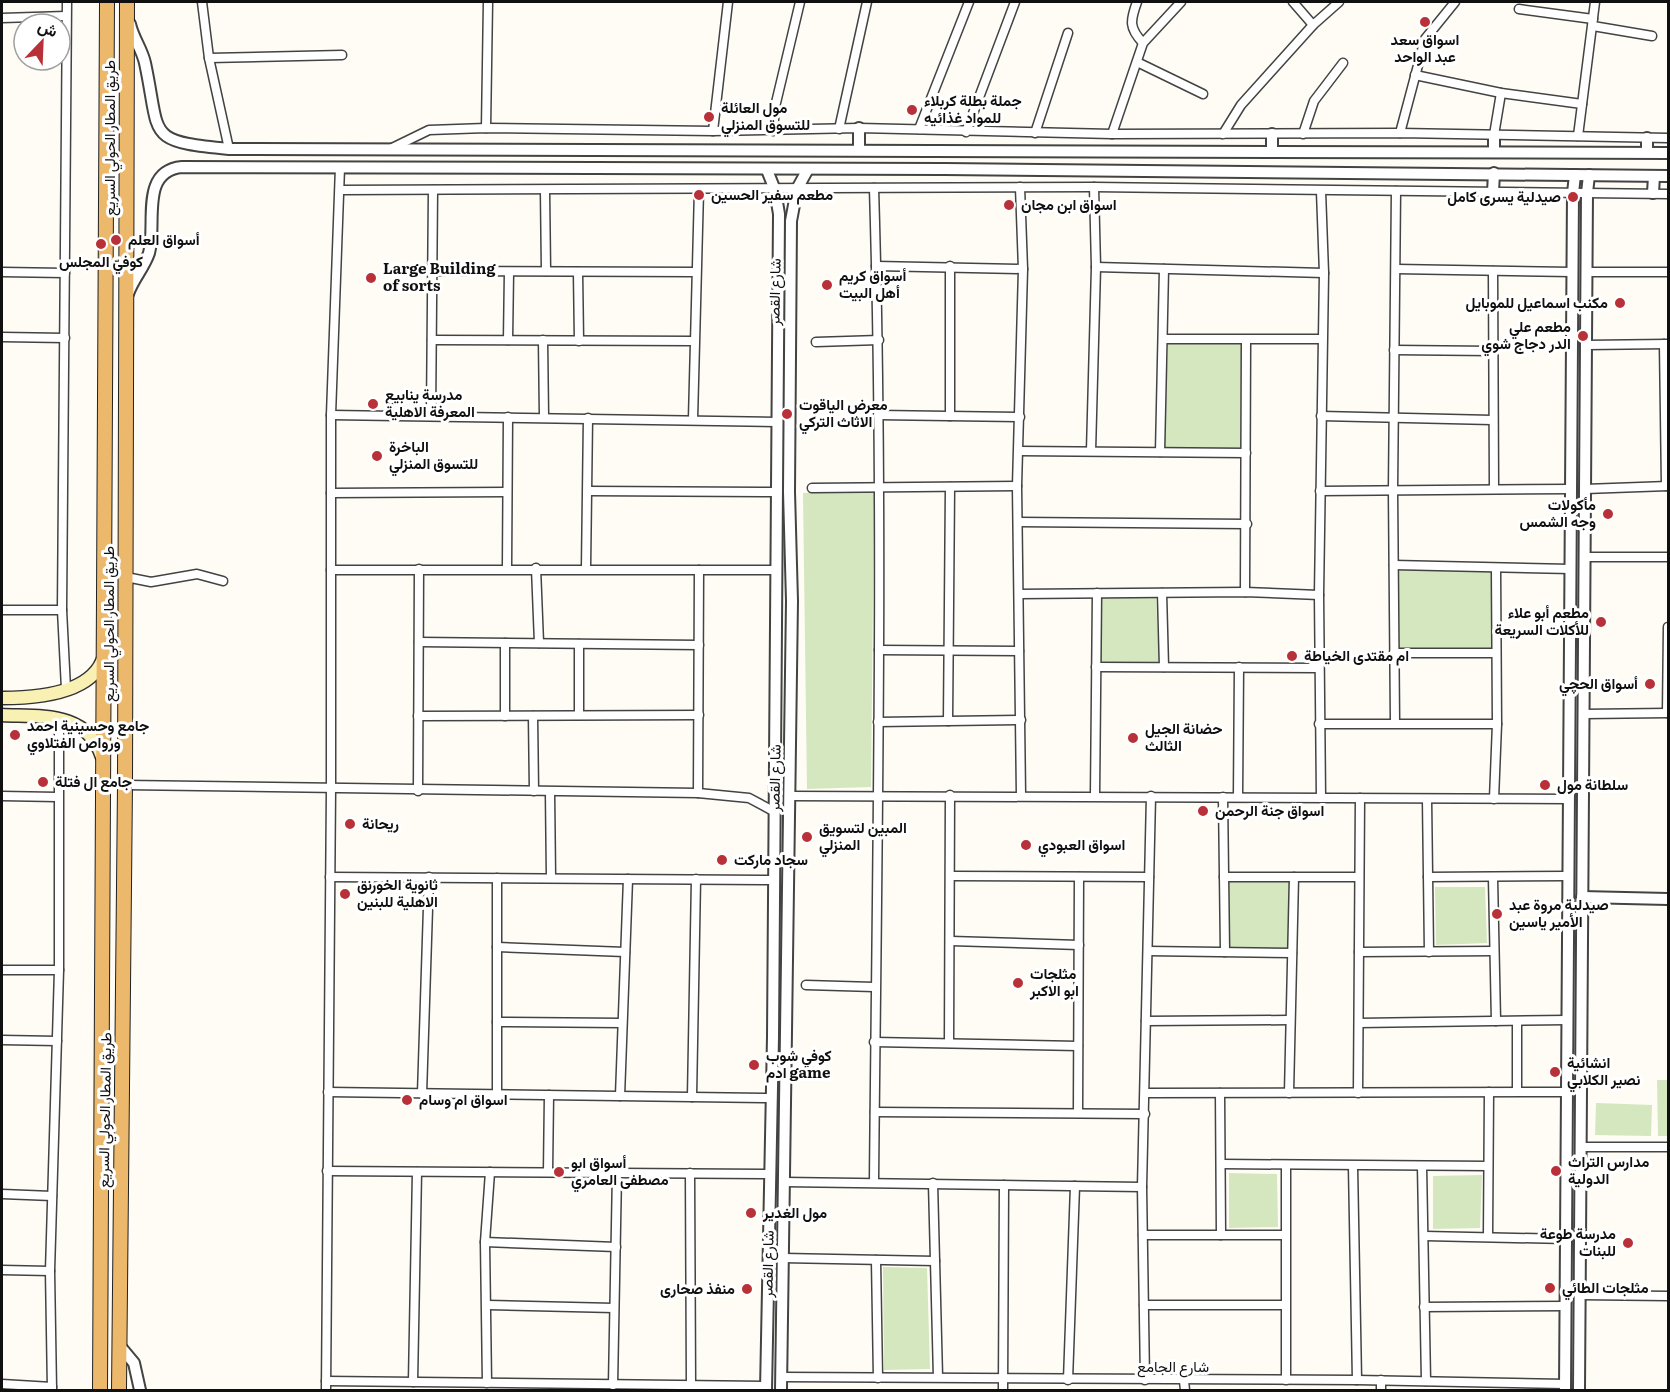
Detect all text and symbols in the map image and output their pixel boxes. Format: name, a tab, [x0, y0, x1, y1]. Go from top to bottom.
north arrow	[12, 12, 72, 72]
text: ش	[35, 12, 62, 42]
marker: اسواق سعد عبد الواحد	[1418, 15, 1432, 29]
place label: اسواق سعد عبد الواحد	[1391, 27, 1459, 67]
street label: طريق المطار الحولي السريع	[97, 60, 123, 216]
place label: جملة بطلة كربلاء للمواد غذائيه	[924, 88, 1022, 128]
place label: مول العائلة للتسوق المنزلي	[721, 95, 810, 138]
marker: جملة بطلة كربلاء للمواد غذائيه	[905, 103, 919, 117]
marker: مول العائلة للتسوق المنزلي	[702, 110, 716, 124]
place label: مطعم سفير الحسين	[711, 182, 833, 205]
place label: صيدلية يسرى كامل	[1447, 184, 1561, 207]
marker: مطعم سفير الحسين	[692, 188, 706, 202]
marker: صيدلية يسرى كامل	[1566, 190, 1580, 204]
place label: اسواق ابن مجان	[1021, 192, 1117, 215]
marker: اسواق ابن مجان	[1002, 198, 1016, 212]
place label: أسواق العلم	[128, 227, 200, 250]
marker: أسواق العلم	[109, 233, 123, 247]
marker: كوفيّ المجلس	[94, 237, 108, 251]
place label: كوفيّ المجلس	[59, 249, 143, 275]
place label: Large Building of sorts	[383, 256, 496, 296]
street label: شارع القصر	[761, 258, 787, 327]
place label: أسواق كريم أهل البيت	[839, 263, 907, 303]
marker: Large Building of sorts	[364, 271, 378, 285]
marker: أسواق كريم أهل البيت	[820, 278, 834, 292]
place label: مكنب اسماعيل للموبايل	[1465, 290, 1608, 313]
marker: مكنب اسماعيل للموبايل	[1613, 296, 1627, 310]
place label: مطعم علي الدر دجاج شوي	[1481, 314, 1571, 357]
marker: مطعم علي الدر دجاج شوي	[1576, 329, 1590, 343]
place label: مدرسة ينابيع المعرفة الاهلية	[385, 382, 475, 422]
place label: معرض الياقوت الاثاث التركي	[799, 392, 888, 435]
marker: مدرسة ينابيع المعرفة الاهلية	[366, 397, 380, 411]
marker: معرض الياقوت الاثاث التركي	[780, 407, 794, 421]
place label: الباخرة للتسوق المنزلي	[389, 434, 478, 477]
marker: الباخرة للتسوق المنزلي	[370, 449, 384, 463]
place label: مأكولات وجه الشمس	[1520, 492, 1596, 532]
marker: مأكولات وجه الشمس	[1601, 507, 1615, 521]
street label: طريق المطار الحولي السريع	[96, 546, 122, 702]
place label: مطعم أبو علاء للأكلات السريعة	[1494, 600, 1589, 640]
marker: مطعم أبو علاء للأكلات السريعة	[1594, 615, 1608, 629]
place label: ام مقتدى الخياطة	[1304, 643, 1409, 666]
marker: ام مقتدى الخياطة	[1285, 649, 1299, 663]
place label: أسواق الحچي	[1559, 671, 1638, 697]
marker: أسواق الحچي	[1643, 677, 1657, 691]
place label: جامع وحسينية احمد ورواص الفتلاوي	[27, 713, 149, 756]
place label: حضانة الجيل الثالث	[1145, 716, 1222, 756]
marker: جامع وحسينية احمد ورواص الفتلاوي	[8, 728, 22, 742]
marker: حضانة الجيل الثالث	[1126, 731, 1140, 745]
street label: شارع القصر	[761, 744, 787, 813]
place label: جامع ال فتلة	[55, 769, 132, 792]
place label: سلطانة مول	[1557, 772, 1628, 795]
marker: جامع ال فتلة	[36, 775, 50, 789]
marker: سلطانة مول	[1538, 778, 1552, 792]
place label: اسواق جنة الرحمن	[1215, 798, 1324, 821]
marker: اسواق جنة الرحمن	[1196, 804, 1210, 818]
place label: ريحانة	[362, 811, 399, 834]
place label: المبين لتسويق المنزلي	[819, 815, 907, 858]
marker: ريحانة	[343, 817, 357, 831]
marker: المبين لتسويق المنزلي	[800, 830, 814, 844]
place label: اسواق العبودي	[1038, 832, 1125, 858]
marker: اسواق العبودي	[1019, 838, 1033, 852]
place label: سجاد ماركت	[734, 847, 808, 870]
marker: سجاد ماركت	[715, 853, 729, 867]
place label: ثانوية الخورنق الاهلية للبنين	[357, 872, 438, 912]
marker: ثانوية الخورنق الاهلية للبنين	[338, 887, 352, 901]
place label: صيدلية مروة عبد الأمير ياسين	[1509, 892, 1609, 932]
marker: صيدلية مروة عبد الأمير ياسين	[1490, 907, 1504, 921]
place label: مثلجات ابو الاكبر	[1029, 961, 1079, 1001]
marker: مثلجات ابو الاكبر	[1011, 976, 1025, 990]
street label: طريق المطار الحولي السريع	[91, 1032, 119, 1188]
place label: كوفي شوب ادم game	[766, 1043, 832, 1083]
place label: انشائية نصير الكلابي	[1567, 1050, 1640, 1093]
marker: كوفي شوب ادم game	[747, 1058, 761, 1072]
marker: انشائية نصير الكلابي	[1548, 1065, 1562, 1079]
place label: اسواق ام وسام	[419, 1087, 508, 1110]
marker: اسواق ام وسام	[400, 1093, 414, 1107]
place label: مدارس التراث الدولية	[1568, 1149, 1649, 1189]
place label: أسواق ابو مصطفى العامري	[571, 1150, 669, 1193]
marker: مدارس التراث الدولية	[1549, 1164, 1563, 1178]
marker: أسواق ابو مصطفى العامري	[552, 1165, 566, 1179]
place label: مول الغدير	[762, 1200, 827, 1223]
marker: مول الغدير	[744, 1206, 758, 1220]
place label: مدرسة طوعة للبنات	[1540, 1221, 1616, 1261]
street label: شارع القصر	[754, 1230, 780, 1299]
marker: مدرسة طوعة للبنات	[1621, 1236, 1635, 1250]
place label: مثلجات الطائي	[1562, 1275, 1649, 1301]
place label: منفذ صحارى	[660, 1276, 735, 1299]
marker: مثلجات الطائي	[1543, 1281, 1557, 1295]
marker: منفذ صحارى	[740, 1282, 754, 1296]
street label: شارع الجامع	[1137, 1354, 1209, 1378]

